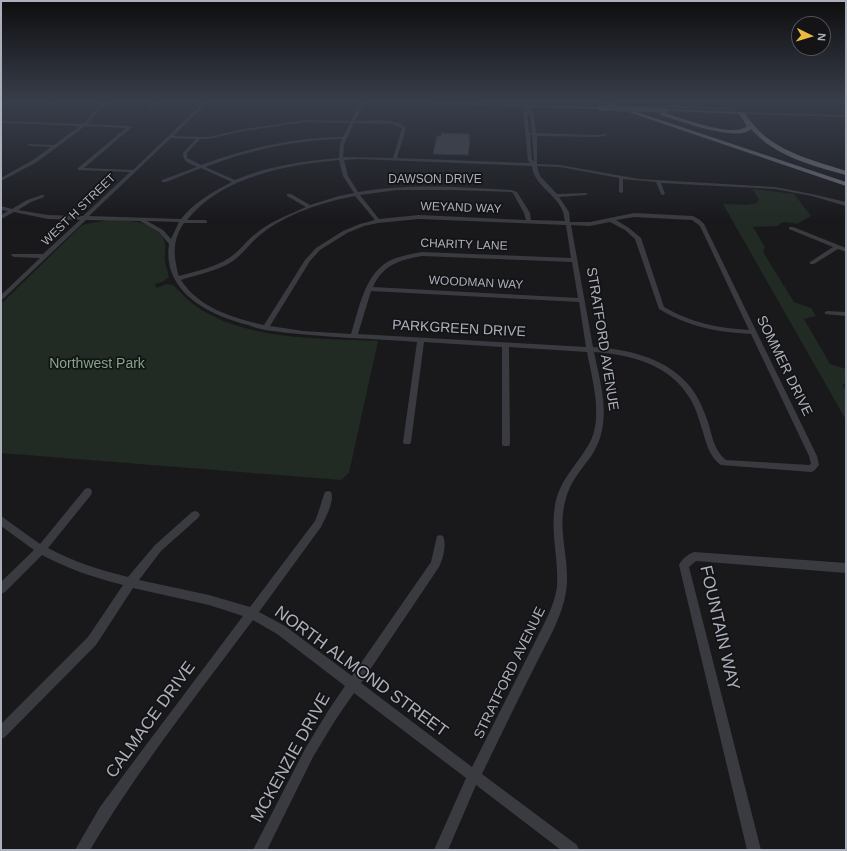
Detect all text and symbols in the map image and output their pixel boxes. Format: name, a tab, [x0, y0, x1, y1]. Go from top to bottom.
north arrow	[791, 16, 831, 56]
text: N	[816, 32, 828, 41]
street label: WEST H STREET	[39, 171, 119, 249]
street label: DAWSON DRIVE	[388, 173, 482, 187]
street label: WEYAND WAY	[420, 199, 502, 217]
street label: CHARITY LANE	[420, 236, 508, 254]
street label: STRATFORD AVENUE	[582, 266, 622, 412]
street label: WOODMAN WAY	[428, 273, 524, 293]
street label: SOMMER DRIVE	[752, 313, 816, 419]
street label: PARKGREEN DRIVE	[392, 317, 526, 341]
park label: Northwest Park	[49, 356, 145, 372]
street label: FOUNTAIN WAY	[695, 564, 743, 692]
street label: NORTH ALMOND STREET	[270, 602, 452, 742]
street label: STRATFORD AVENUE	[471, 604, 549, 742]
street label: CALMACE DRIVE	[102, 658, 200, 782]
street label: MCKENZIE DRIVE	[247, 690, 335, 826]

